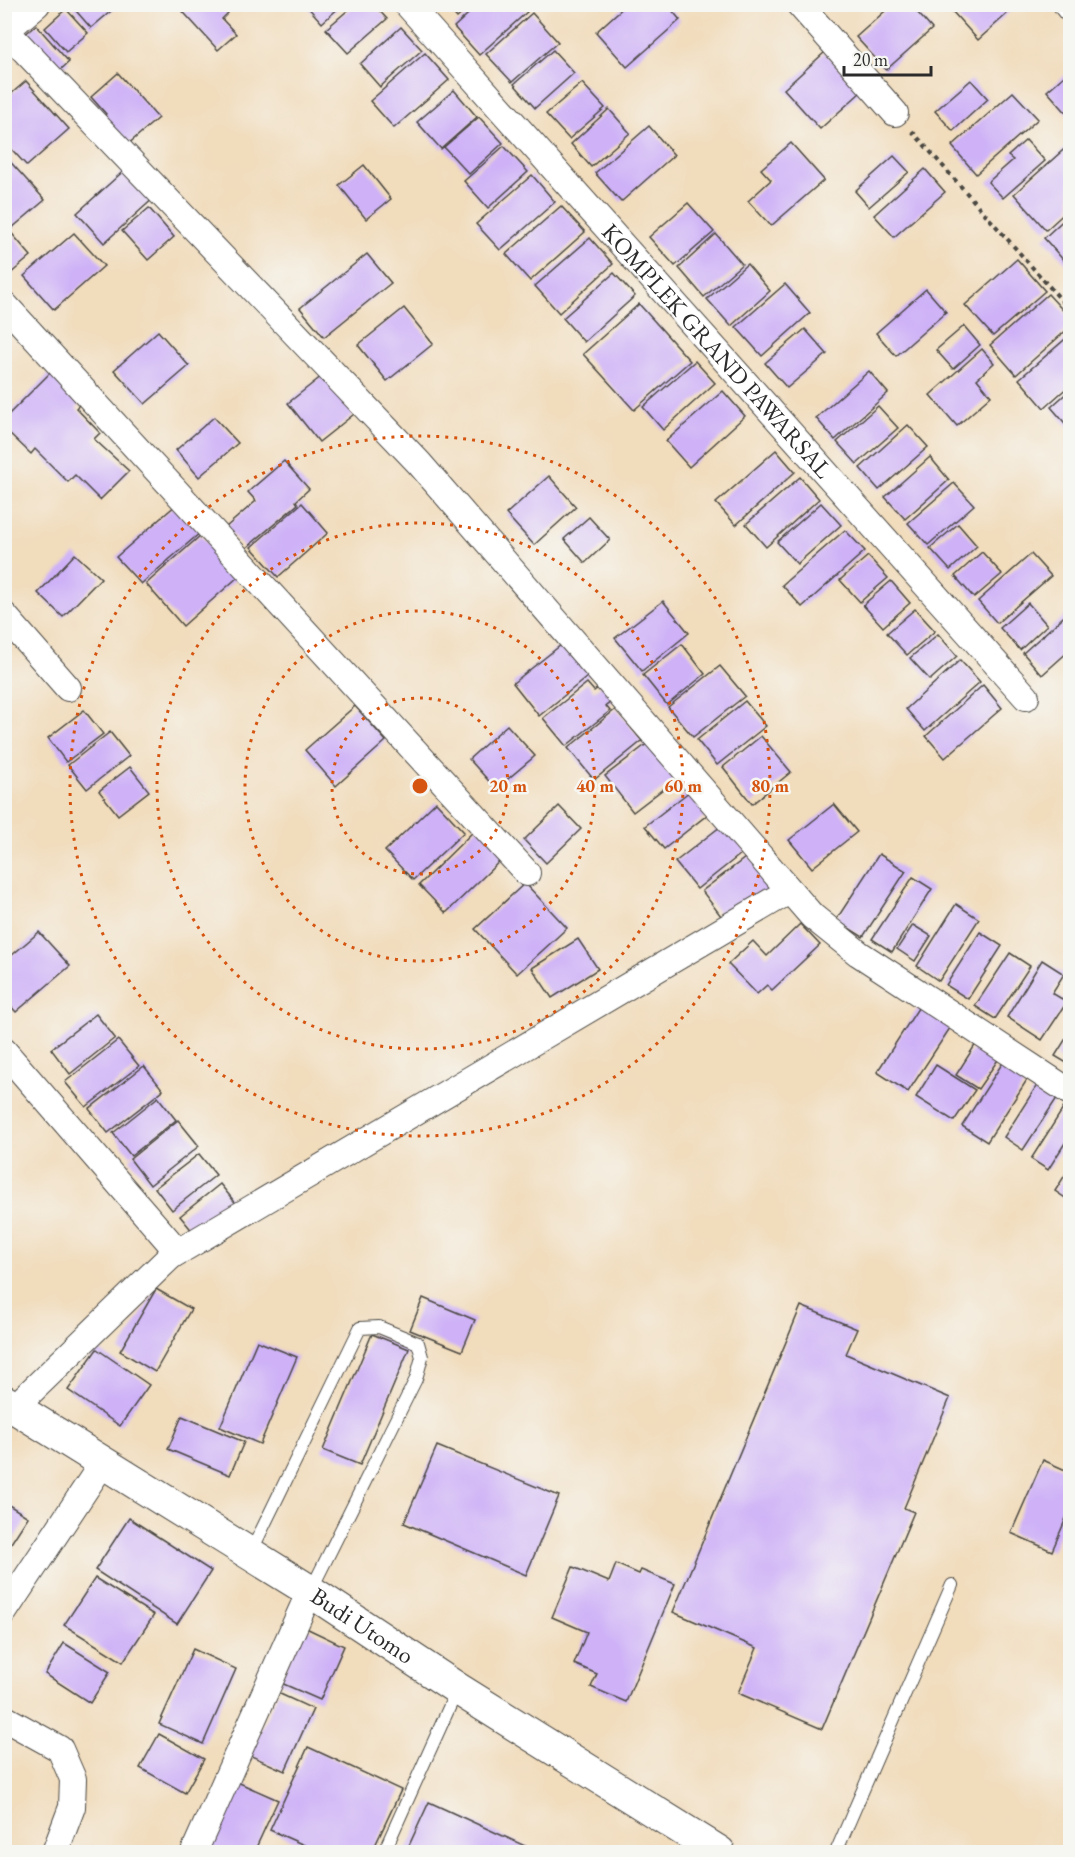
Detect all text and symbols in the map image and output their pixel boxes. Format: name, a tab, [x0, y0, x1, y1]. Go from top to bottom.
scale bar	[844, 39, 931, 77]
text: 20 m	[853, 48, 888, 71]
street label: KOMPLEK GRAND PAWARSAL	[595, 217, 839, 484]
text: 20 m	[489, 774, 527, 797]
text: 40 m	[576, 774, 614, 797]
text: 60 m	[664, 774, 702, 797]
text: 80 m	[751, 774, 789, 797]
centre of rings	[410, 776, 430, 796]
street label: Budi Utomo	[305, 1580, 420, 1671]

